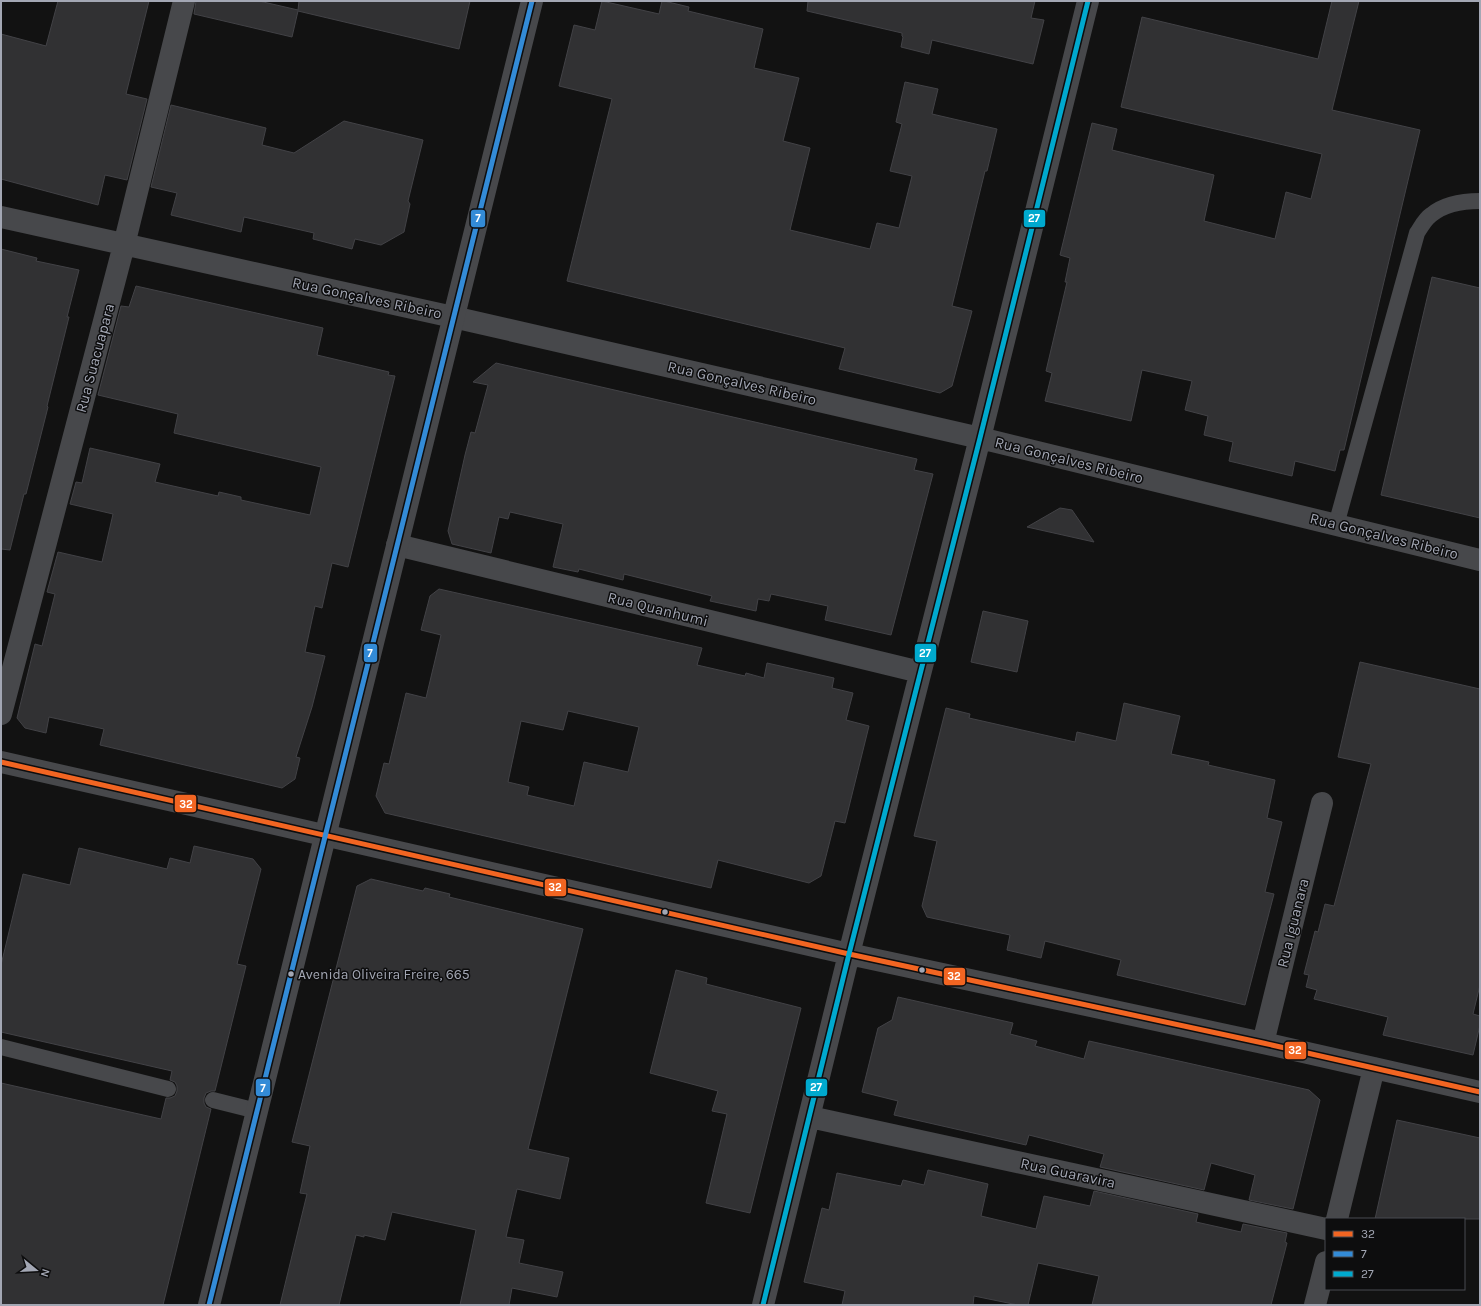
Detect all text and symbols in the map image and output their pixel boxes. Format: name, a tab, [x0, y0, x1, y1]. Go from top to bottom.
line badge: 7	[470, 209, 486, 228]
line badge: 27	[1023, 209, 1046, 228]
text: 7	[475, 212, 481, 225]
text: 27	[1028, 212, 1041, 225]
street label: Rua Gonçalves Ribeiro	[291, 273, 443, 323]
street label: Rua Suacuapara	[72, 301, 118, 415]
street label: Rua Gonçalves Ribeiro	[666, 357, 818, 409]
street label: Rua Gonçalves Ribeiro	[993, 433, 1145, 487]
street label: Rua Gonçalves Ribeiro	[1308, 509, 1460, 563]
street label: Rua Quanhumi	[606, 588, 710, 630]
line badge: 7	[363, 643, 378, 663]
line badge: 27	[914, 643, 937, 663]
text: 7	[367, 647, 373, 660]
text: 27	[919, 647, 932, 660]
line badge: 32	[174, 794, 197, 813]
text: 32	[179, 798, 193, 811]
street label: Rua Iguanara	[1273, 877, 1313, 969]
line badge: 32	[544, 878, 567, 897]
text: 32	[548, 881, 562, 894]
unlabelled marker	[660, 907, 670, 917]
unlabelled marker	[917, 965, 927, 975]
place label: Avenida Oliveira Freire, 665	[298, 966, 470, 983]
line badge: 32	[943, 967, 966, 986]
marker: Avenida Oliveira Freire, 665	[286, 969, 296, 979]
text: 32	[947, 970, 961, 983]
line badge: 32	[1284, 1041, 1307, 1060]
text: 32	[1288, 1044, 1302, 1057]
line badge: 7	[255, 1078, 271, 1097]
line badge: 27	[805, 1078, 828, 1097]
text: 27	[810, 1081, 823, 1094]
text: 7	[260, 1082, 266, 1095]
street label: Rua Guaravira	[1019, 1154, 1117, 1192]
legend	[1325, 1218, 1465, 1290]
text: 32	[1361, 1227, 1375, 1241]
text: 7	[1361, 1247, 1367, 1261]
north arrow	[16, 1250, 56, 1290]
text: N	[38, 1267, 52, 1279]
text: 27	[1361, 1267, 1374, 1281]

